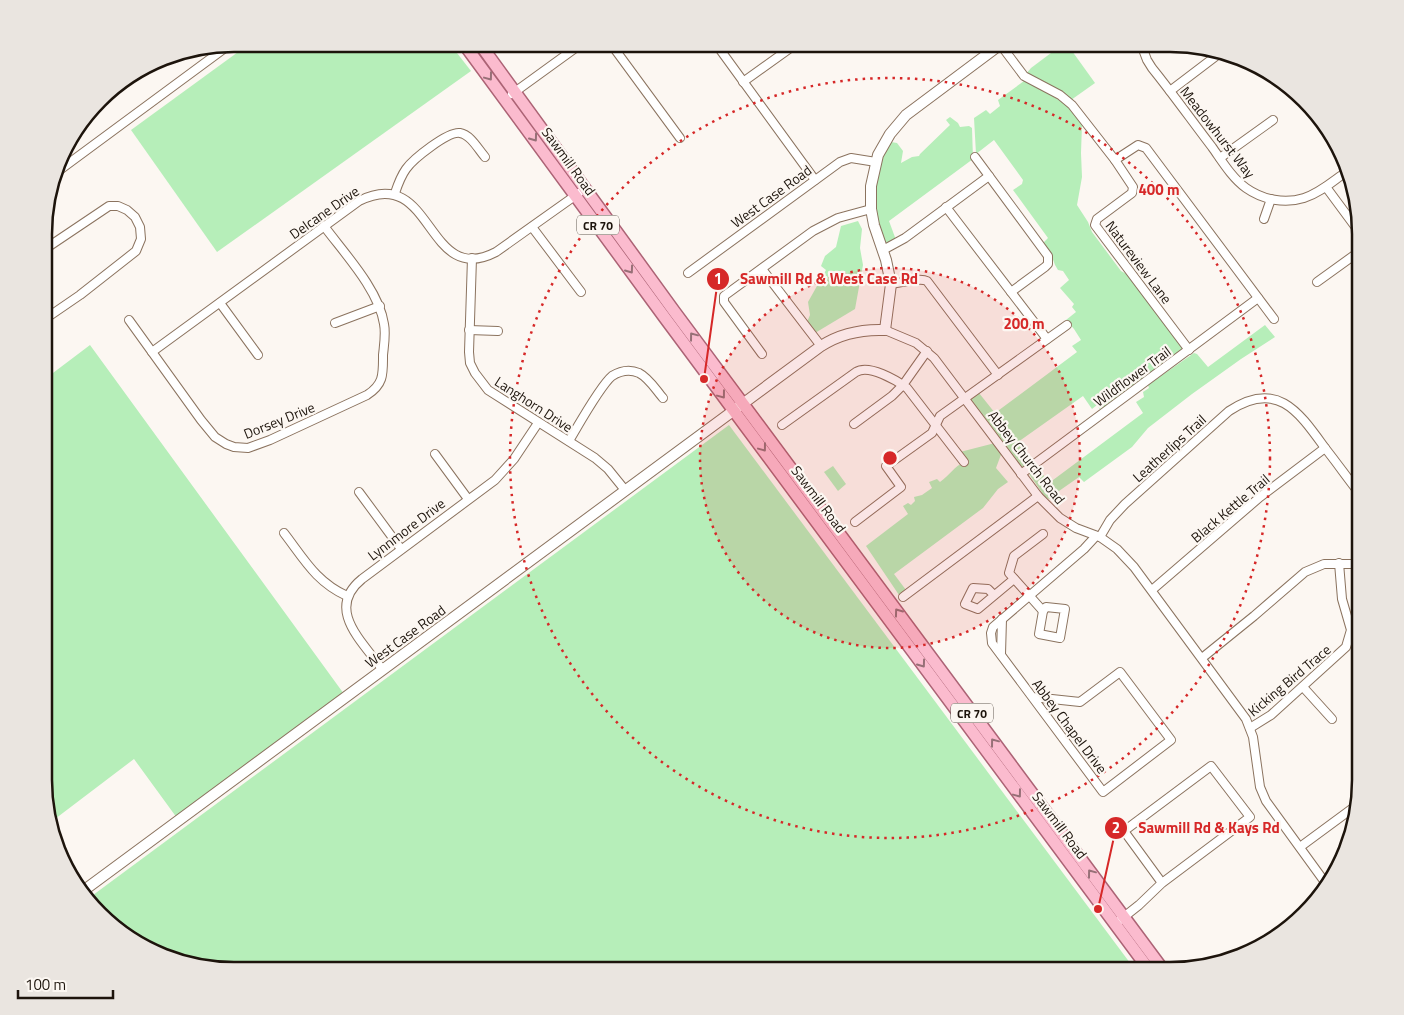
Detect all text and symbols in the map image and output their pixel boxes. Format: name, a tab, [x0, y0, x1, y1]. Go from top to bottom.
one-way arrow	[484, 71, 492, 80]
street label: Meadowhurst Way	[1175, 82, 1261, 183]
street label: Sawmill Road	[537, 123, 601, 199]
one-way arrow	[528, 132, 537, 142]
street label: West Case Road	[726, 159, 816, 233]
text: 400 m	[1138, 178, 1180, 201]
street label: Delcane Drive	[285, 180, 363, 244]
road number: CR 70	[577, 216, 619, 234]
street label: Natureview Lane	[1101, 216, 1177, 308]
one-way arrow	[624, 264, 633, 274]
callout: Sawmill Rd & West Case Rd	[705, 264, 929, 294]
text: 1	[714, 267, 722, 290]
text: Sawmill Rd & West Case Rd	[740, 267, 918, 290]
text: 200 m	[1003, 312, 1045, 335]
one-way arrow	[690, 333, 698, 342]
street label: Wildflower Trail	[1089, 341, 1175, 411]
street label: Langhorn Drive	[491, 371, 577, 437]
one-way arrow	[717, 389, 725, 398]
street label: Dorsey Drive	[240, 396, 318, 444]
street label: Abbey Church Road	[984, 406, 1070, 508]
street label: Leatherlips Trail	[1128, 409, 1210, 487]
one-way arrow	[756, 443, 766, 452]
centre of rings	[881, 449, 899, 467]
street label: Sawmill Road	[787, 461, 851, 537]
street label: Black Kettle Trail	[1186, 469, 1274, 547]
street label: Lynnmore Drive	[363, 493, 449, 565]
street label: West Case Road	[360, 599, 450, 673]
one-way arrow	[895, 609, 903, 618]
street label: Kicking Bird Trace	[1243, 639, 1335, 721]
one-way arrow	[916, 658, 924, 667]
street label: Abbey Chapel Drive	[1027, 674, 1113, 778]
road number: CR 70	[951, 704, 993, 722]
one-way arrow	[991, 739, 1000, 748]
street label: Sawmill Road	[1028, 787, 1092, 863]
one-way arrow	[1013, 788, 1021, 797]
callout: Sawmill Rd & Kays Rd	[1103, 813, 1289, 843]
text: 2	[1112, 816, 1120, 839]
text: Sawmill Rd & Kays Rd	[1138, 816, 1280, 839]
one-way arrow	[1088, 869, 1097, 879]
scale bar	[18, 968, 112, 1000]
text: 100 m	[25, 973, 66, 996]

